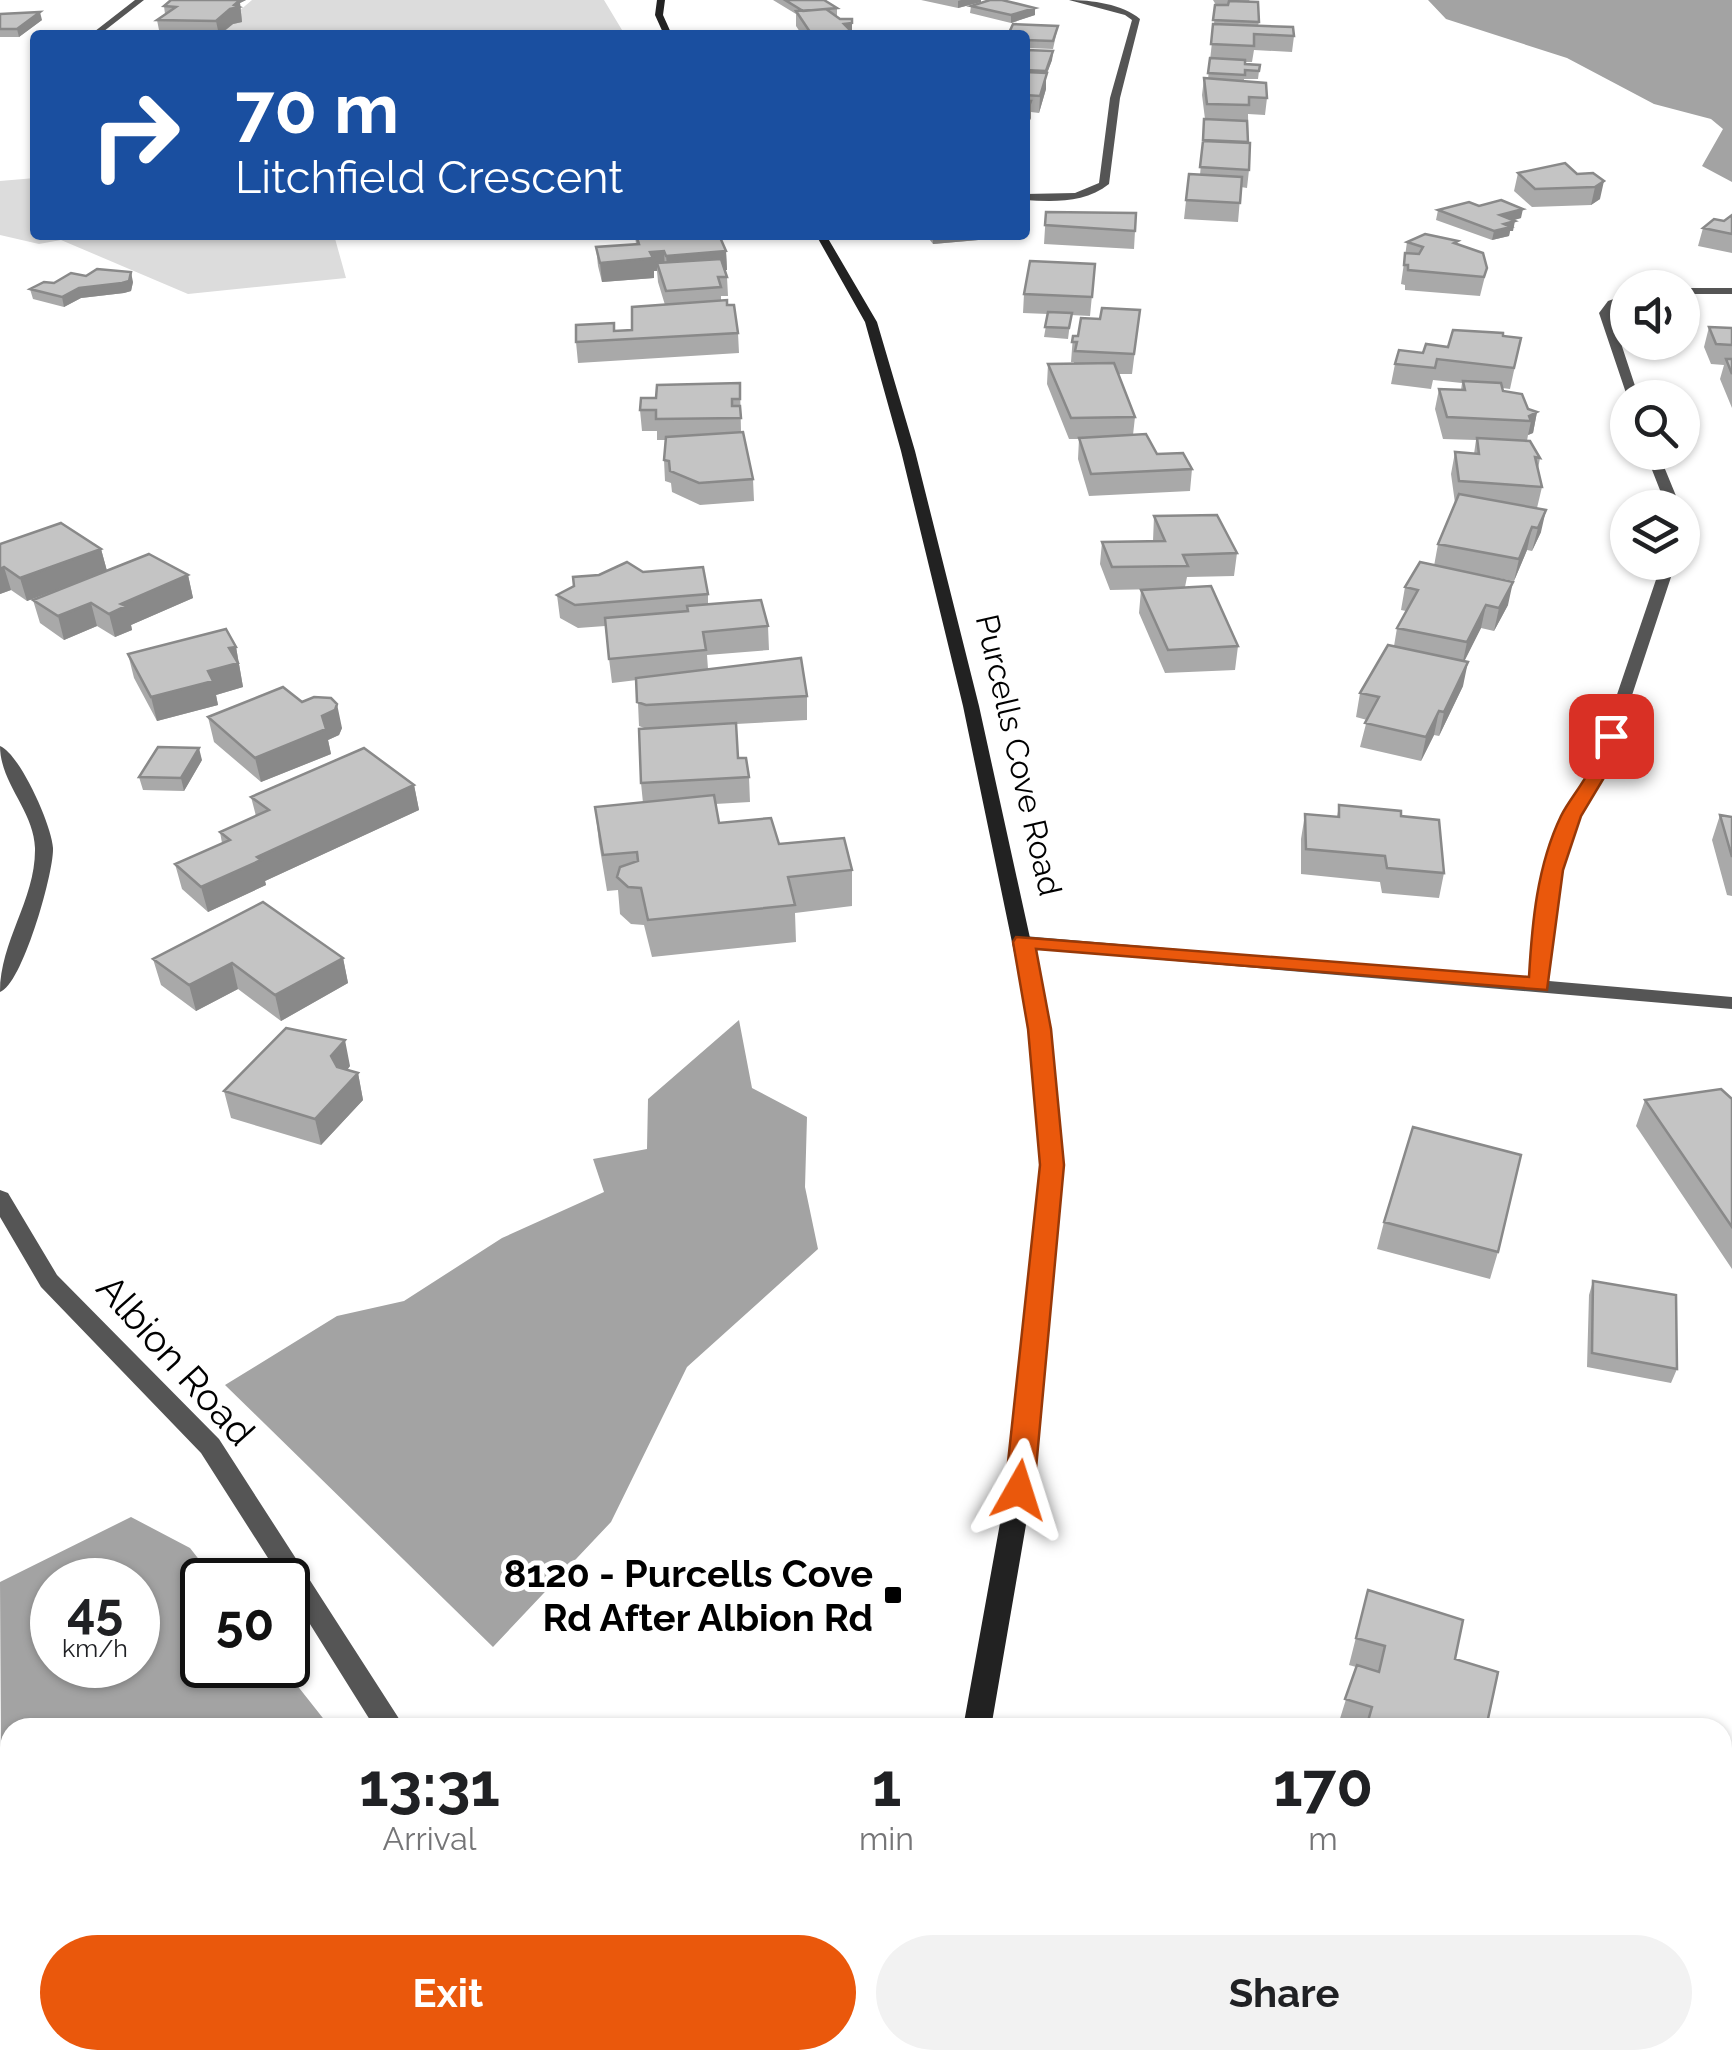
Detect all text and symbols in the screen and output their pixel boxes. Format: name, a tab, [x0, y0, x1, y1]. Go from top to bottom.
text: 70 m	[235, 67, 399, 149]
icon: right	[70, 70, 200, 200]
text: Litchfield Crescent	[235, 151, 623, 204]
map controls	[1610, 270, 1700, 580]
button: sound	[1610, 270, 1700, 360]
button: search	[1610, 380, 1700, 470]
button: layers	[1610, 490, 1700, 580]
street label: Purcells Cove Road	[969, 611, 1069, 899]
pin	[1569, 694, 1654, 779]
icon: arrive	[1584, 709, 1639, 764]
street label: Albion Road	[88, 1266, 264, 1454]
position arrow	[967, 1438, 1071, 1542]
place label: 8120 - Purcells Cove Rd After Albion Rd	[503, 1551, 873, 1640]
speed limit sign: 50	[180, 1558, 310, 1688]
text: 45	[67, 1581, 123, 1640]
marker: 8120 - Purcells Cove Rd After Albion Rd	[882, 1584, 904, 1606]
text: km/h	[62, 1633, 128, 1663]
text: 13:31	[359, 1750, 500, 1820]
text: 1	[872, 1750, 901, 1820]
text: 170	[1273, 1750, 1373, 1820]
text: Arrival	[383, 1820, 476, 1857]
text: min	[859, 1820, 914, 1857]
text: m	[1308, 1820, 1338, 1857]
button: Exit	[40, 1935, 856, 2050]
button: Share	[876, 1935, 1692, 2050]

